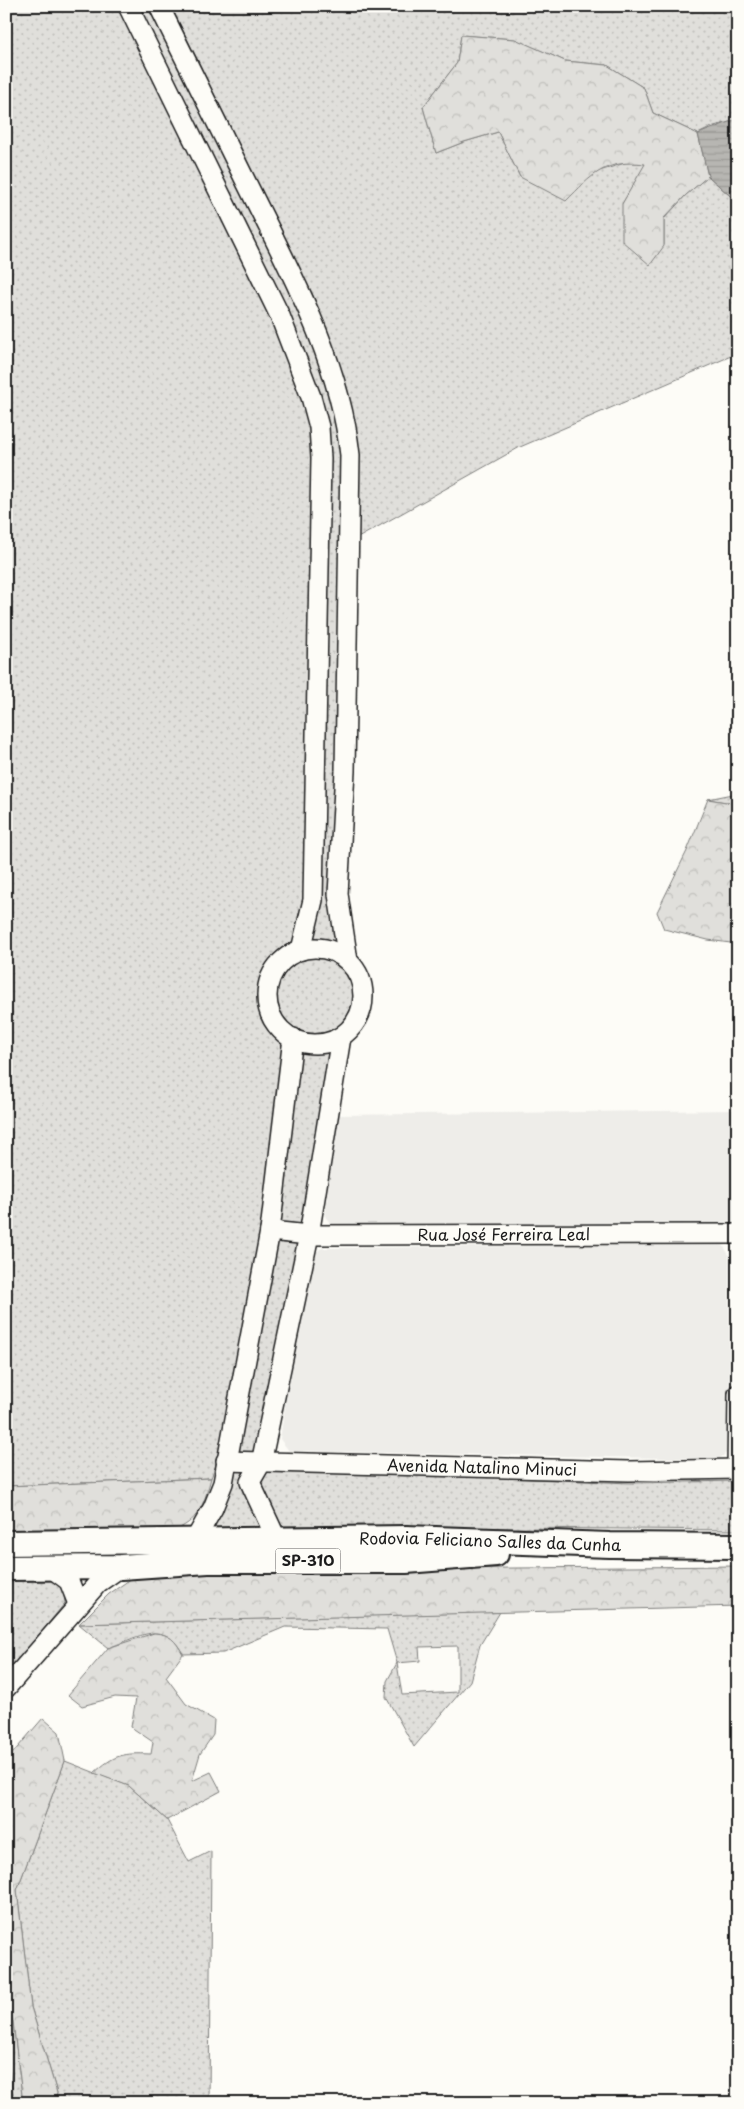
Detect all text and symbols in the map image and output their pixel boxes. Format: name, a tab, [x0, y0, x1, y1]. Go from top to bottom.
street label: Rua José Ferreira Leal	[418, 1221, 590, 1246]
street label: Avenida Natalino Minuci	[387, 1452, 577, 1481]
street label: Rodovia Feliciano Salles da Cunha	[359, 1525, 621, 1556]
road number: SP-310	[276, 1548, 340, 1574]

